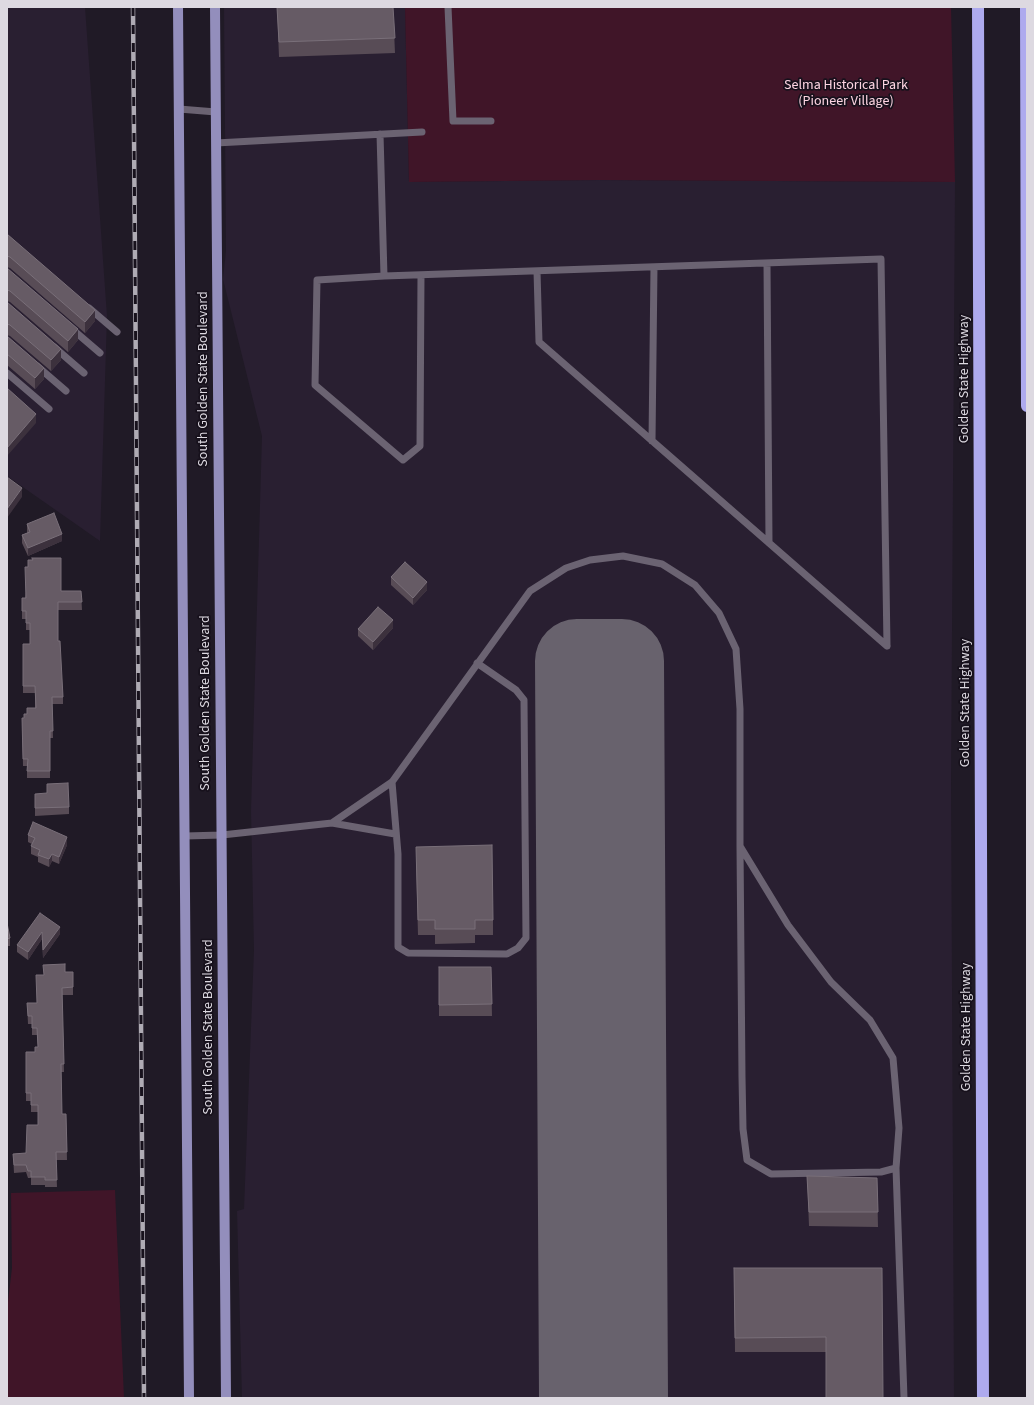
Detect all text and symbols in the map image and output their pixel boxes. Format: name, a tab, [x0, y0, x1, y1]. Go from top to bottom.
park label: Selma Historical Park (Pioneer Village)	[784, 78, 908, 110]
street label: South Golden State Boulevard	[196, 291, 212, 467]
street label: Golden State Highway	[957, 315, 973, 443]
street label: South Golden State Boulevard	[198, 615, 214, 791]
street label: Golden State Highway	[958, 639, 974, 767]
street label: South Golden State Boulevard	[201, 939, 217, 1115]
street label: Golden State Highway	[959, 963, 975, 1091]

